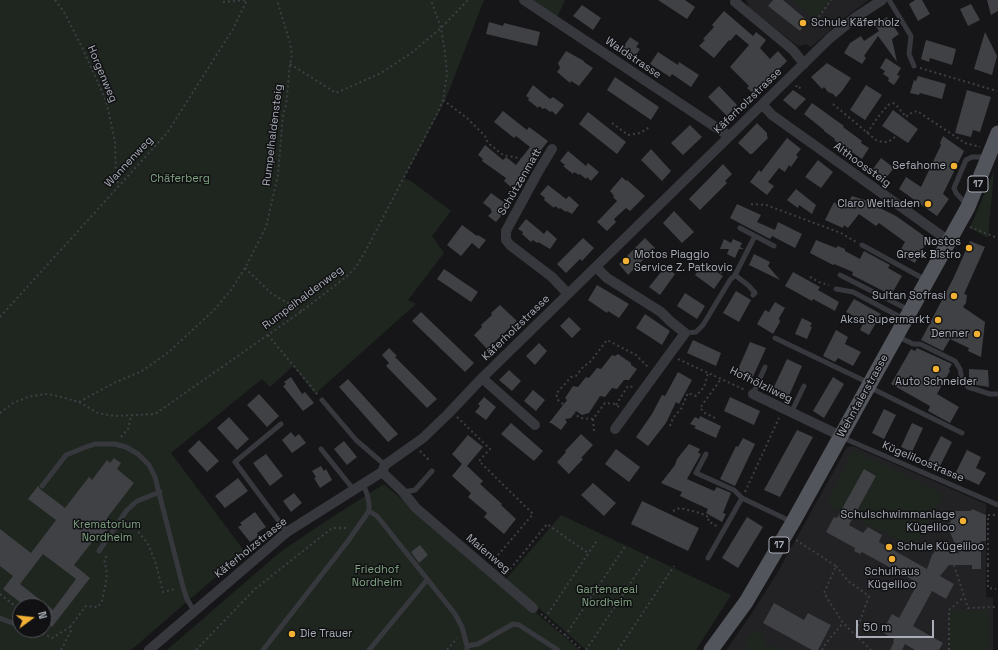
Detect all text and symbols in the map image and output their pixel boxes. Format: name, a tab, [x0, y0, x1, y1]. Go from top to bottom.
place label: Schule Käferholz	[811, 16, 900, 30]
marker: Schule Käferholz	[798, 18, 808, 28]
street label: Waldstrasse	[602, 34, 664, 82]
street label: Horgenweg	[84, 44, 120, 104]
street label: Käferholzstrasse	[711, 65, 785, 137]
street label: Rumpelhaldensteig	[260, 83, 286, 187]
street label: Wannenweg	[102, 134, 156, 190]
street label: Althoossteig	[831, 140, 893, 190]
street label: Schützenmatt	[496, 146, 544, 218]
place label: Sefahome	[892, 159, 946, 173]
marker: Sefahome	[949, 161, 959, 171]
park label: Chäferberg	[150, 172, 210, 186]
road number: 17	[968, 176, 988, 192]
place label: Claro Weltladen	[837, 197, 920, 211]
marker: Claro Weltladen	[923, 199, 933, 209]
place label: Nostos Greek Bistro	[897, 235, 961, 261]
marker: Nostos Greek Bistro	[964, 243, 974, 253]
place label: Motos Piaggio Service Z. Patkovic	[634, 248, 733, 274]
marker: Motos Piaggio Service Z. Patkovic	[621, 256, 631, 266]
street label: Rumpelhaldenweg	[260, 263, 346, 333]
place label: Sultan Sofrasi	[872, 289, 946, 303]
marker: Sultan Sofrasi	[949, 291, 959, 301]
street label: Käferholzstrasse	[479, 292, 553, 364]
place label: Aksa Supermarkt	[840, 313, 930, 327]
marker: Aksa Supermarkt	[933, 315, 943, 325]
place label: Denner	[931, 327, 969, 341]
marker: Denner	[972, 329, 982, 339]
street label: Wehntalerstrasse	[835, 352, 891, 440]
street label: Hofhölzliweg	[727, 364, 795, 406]
marker: Auto Schneider	[931, 364, 941, 374]
place label: Auto Schneider	[895, 375, 977, 389]
street label: Kügeliloostrasse	[880, 439, 966, 485]
place label: Schulschwimmanlage Kügeliloo	[841, 508, 955, 534]
street label: Käferholzstrasse	[212, 515, 290, 581]
marker: Schulschwimmanlage Kügeliloo	[958, 516, 968, 526]
park label: Krematorium Nordheim	[73, 518, 141, 544]
street label: Maienweg	[463, 532, 513, 576]
road number: 17	[769, 537, 789, 553]
place label: Schule Kügeliloo	[897, 540, 984, 554]
marker: Schule Kügeliloo	[884, 542, 894, 552]
marker: Schulhaus Kügeliloo	[887, 554, 897, 564]
park label: Friedhof Nordheim	[352, 563, 402, 589]
place label: Schulhaus Kügeliloo	[865, 565, 919, 591]
park label: Gartenareal Nordheim	[576, 583, 638, 609]
north arrow	[12, 598, 52, 638]
text: N	[35, 610, 50, 621]
scale bar	[858, 612, 936, 638]
text: 50 m	[863, 619, 891, 635]
place label: Die Trauer	[300, 627, 352, 641]
marker: Die Trauer	[287, 629, 297, 639]

